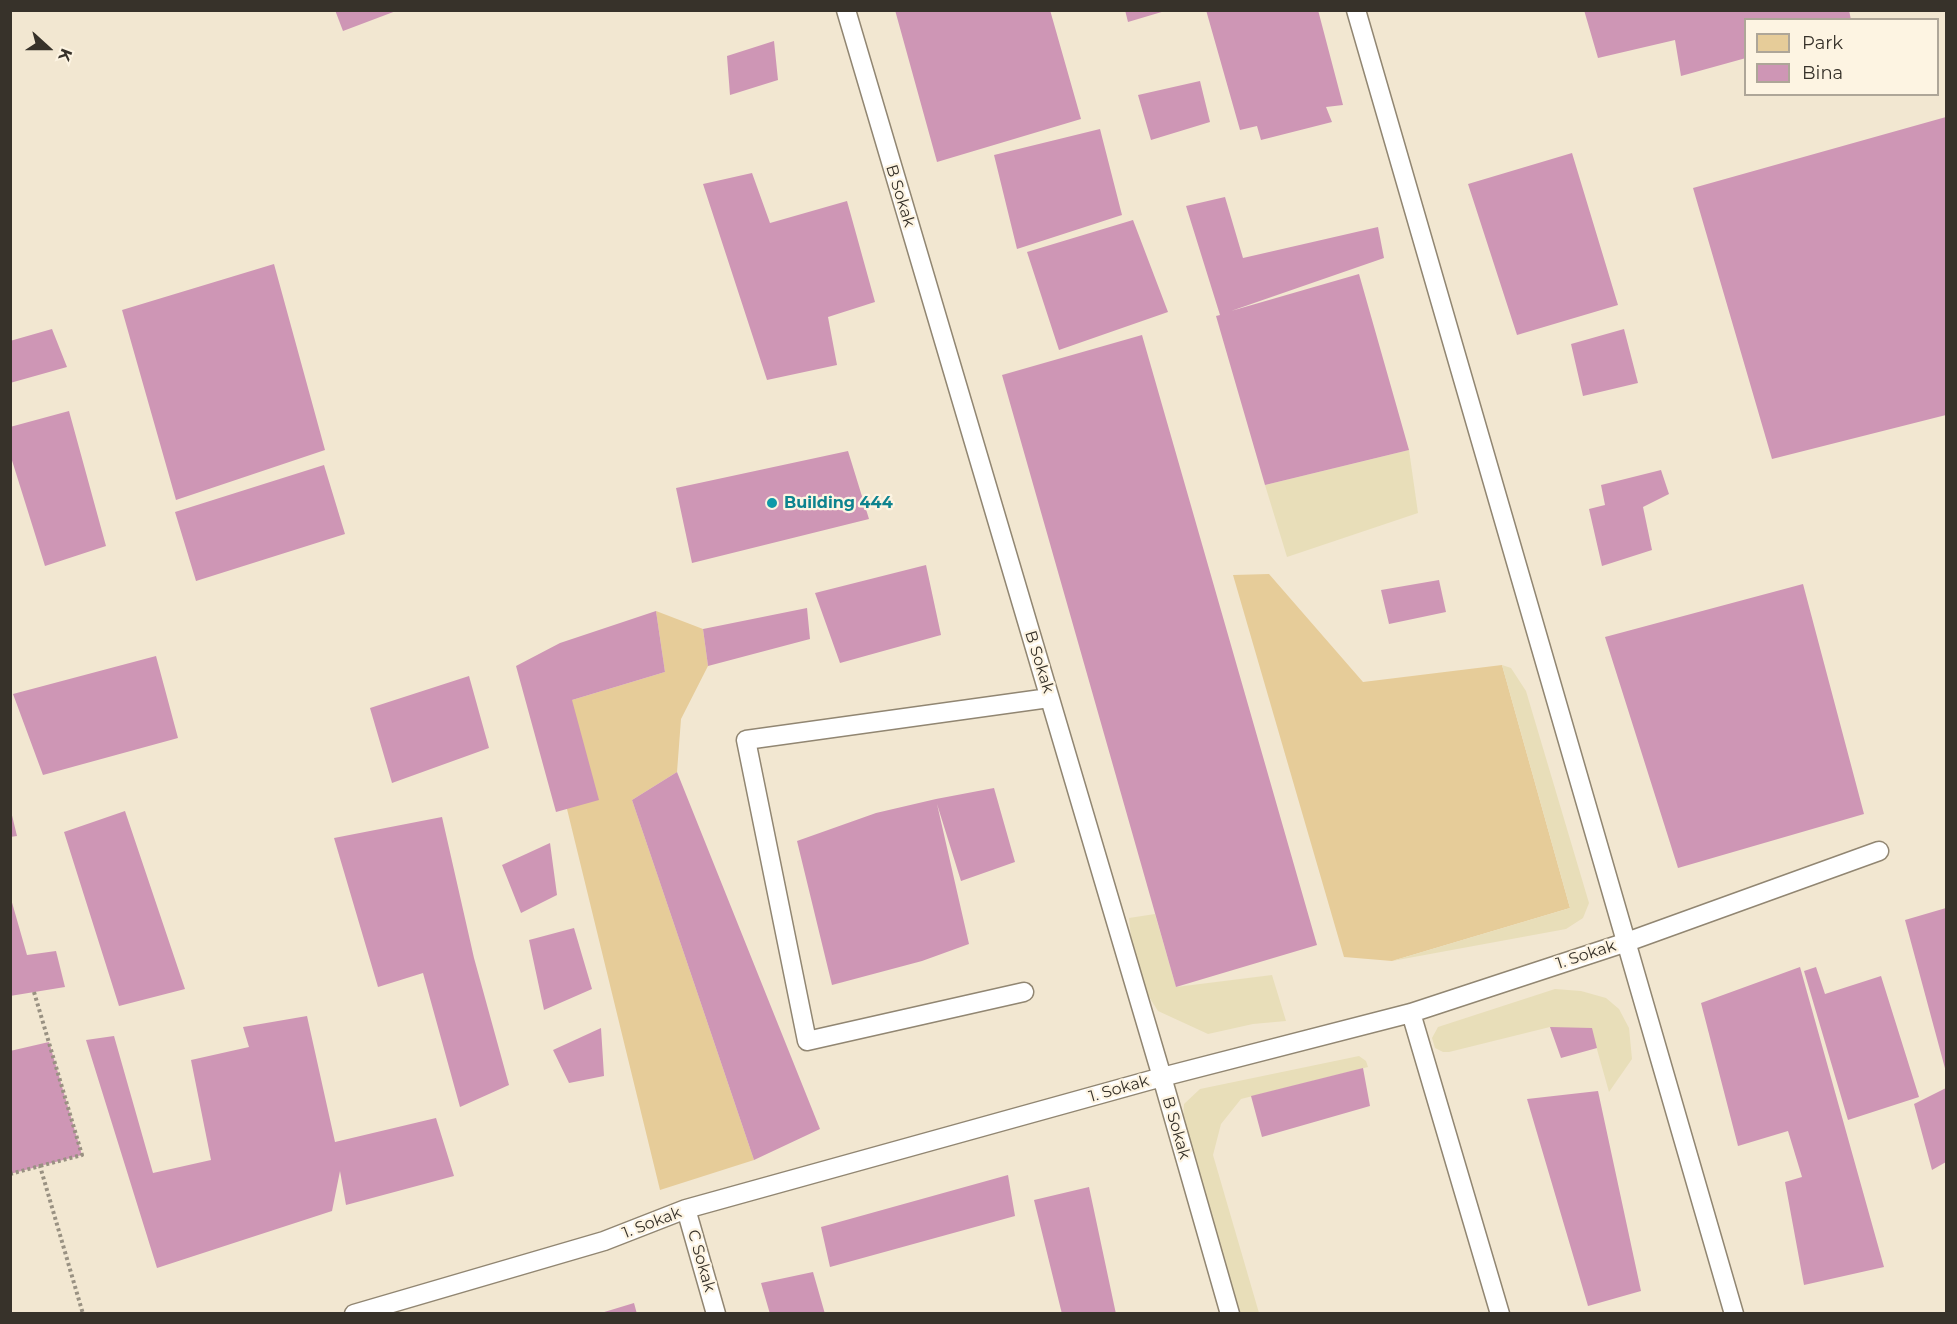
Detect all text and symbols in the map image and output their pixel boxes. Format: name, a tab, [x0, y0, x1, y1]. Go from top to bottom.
north arrow	[18, 18, 78, 78]
legend	[1744, 18, 1939, 96]
text: Park	[1802, 32, 1843, 54]
text: K	[54, 46, 76, 64]
text: Bina	[1802, 62, 1843, 84]
street label: B Sokak	[881, 162, 919, 230]
place label: Building 444	[784, 493, 893, 513]
marker: Building 444	[765, 496, 779, 510]
street label: B Sokak	[1020, 628, 1058, 696]
street label: 1. Sokak	[1554, 936, 1618, 974]
street label: 1. Sokak	[1087, 1071, 1151, 1107]
street label: B Sokak	[1158, 1094, 1194, 1162]
street label: 1. Sokak	[620, 1203, 684, 1243]
street label: C Sokak	[683, 1228, 719, 1294]

